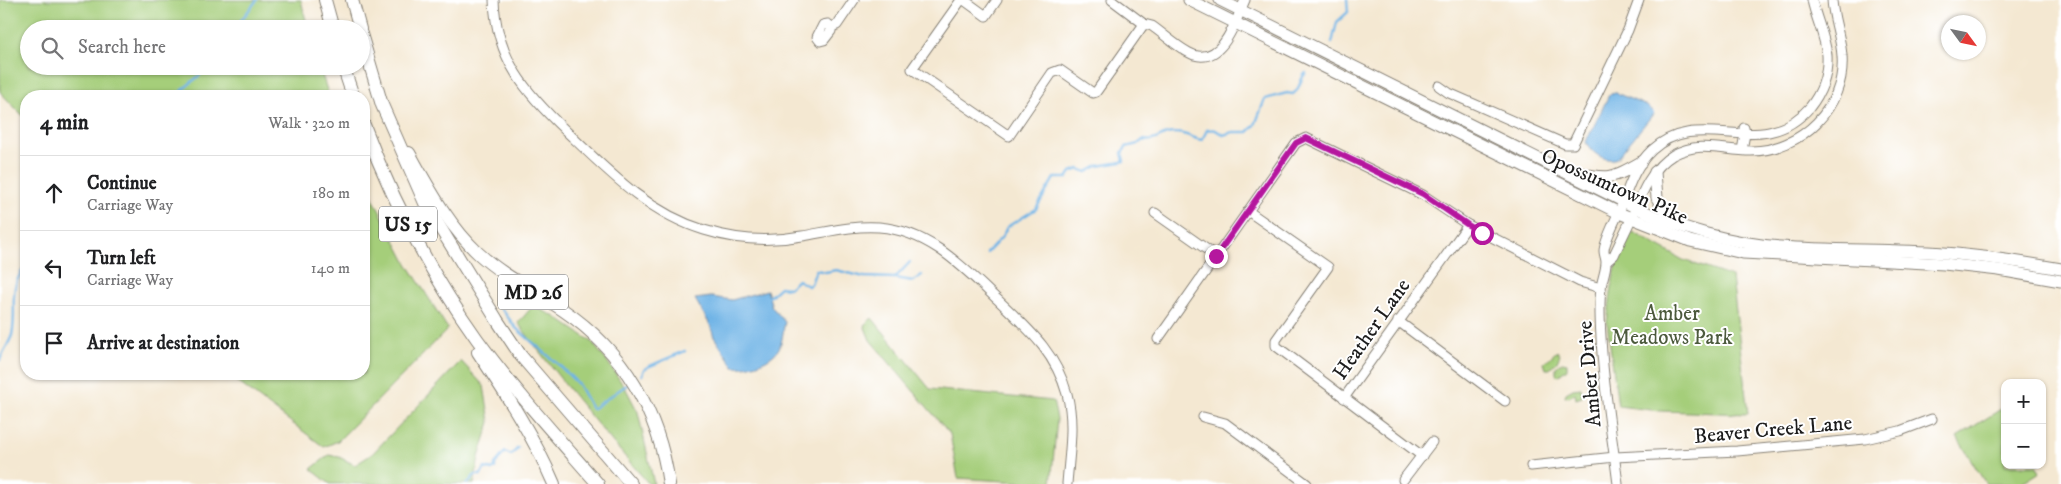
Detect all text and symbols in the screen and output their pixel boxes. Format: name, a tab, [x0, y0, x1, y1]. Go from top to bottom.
north arrow	[1941, 15, 1986, 60]
search box	[20, 20, 370, 75]
icon: search	[38, 34, 66, 62]
text: Search here	[78, 36, 166, 59]
text: 4 min	[40, 110, 89, 136]
text: Walk · 320 m	[268, 113, 350, 133]
street label: Opossumtown Pike	[1537, 143, 1692, 231]
text: Continue	[87, 172, 157, 195]
icon: ahead	[40, 179, 68, 207]
text: 180 m	[312, 183, 350, 203]
text: Carriage Way	[87, 195, 173, 215]
road number: US 15	[379, 206, 437, 242]
route start	[1471, 222, 1494, 245]
route end	[1205, 245, 1228, 268]
text: Turn left	[87, 247, 156, 270]
icon: left	[40, 254, 68, 282]
text: 140 m	[311, 258, 350, 278]
text: Carriage Way	[87, 270, 173, 290]
road number: MD 26	[498, 274, 568, 310]
street label: Heather Lane	[1328, 274, 1416, 385]
park label: Amber Meadows Park	[1611, 301, 1733, 351]
street label: Amber Drive	[1572, 319, 1608, 428]
icon: arrive	[40, 329, 68, 357]
text: Arrive at destination	[87, 332, 239, 355]
map controls	[2001, 379, 2046, 469]
button: +	[2001, 379, 2046, 424]
street label: Beaver Creek Lane	[1693, 410, 1854, 450]
button: −	[2001, 424, 2046, 469]

